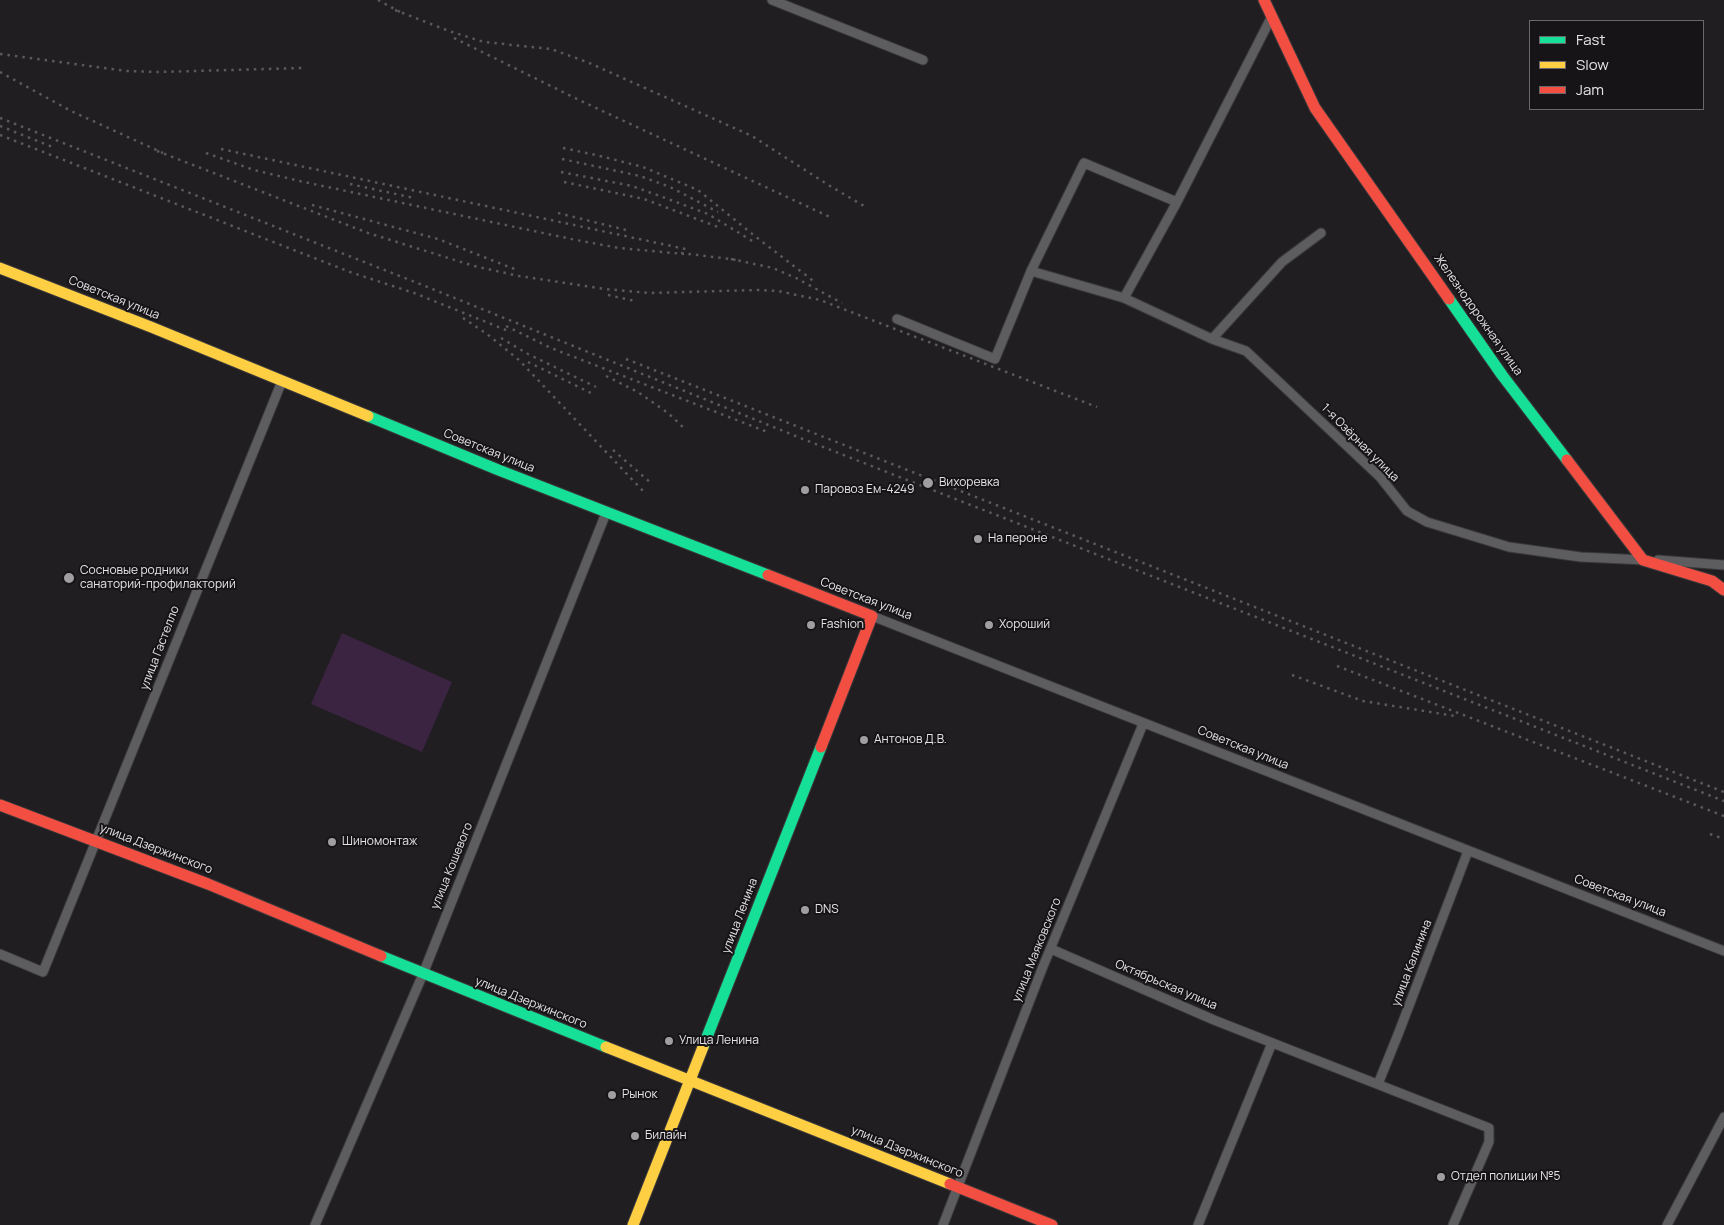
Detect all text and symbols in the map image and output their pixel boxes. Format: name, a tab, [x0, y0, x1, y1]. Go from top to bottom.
legend	[1529, 20, 1704, 110]
text: Fast	[1576, 29, 1605, 50]
text: Slow	[1576, 54, 1609, 75]
text: Jam	[1576, 79, 1604, 100]
street label: Железнодорожная улица	[1431, 252, 1525, 378]
street label: Советская улица	[66, 273, 162, 323]
street label: 1-я Озёрная улица	[1318, 401, 1402, 485]
street label: Советская улица	[441, 426, 537, 476]
marker: Вихоревка	[921, 476, 935, 490]
place label: Вихоревка	[939, 476, 1000, 490]
place label: Паровоз Ем-4249	[815, 483, 914, 497]
marker: Паровоз Ем-4249	[799, 484, 811, 496]
place label: На пероне	[988, 532, 1047, 546]
marker: На пероне	[972, 533, 984, 545]
place label: Сосновые родники санаторий-профилакторий	[80, 564, 236, 592]
marker: Сосновые родники санаторий-профилакторий	[62, 571, 76, 585]
street label: Советская улица	[818, 575, 914, 623]
street label: улица Гастелло	[137, 604, 183, 692]
place label: Fashion	[821, 618, 864, 632]
place label: Хороший	[999, 618, 1050, 632]
marker: Fashion	[805, 619, 817, 631]
marker: Хороший	[983, 619, 995, 631]
street label: Советская улица	[1195, 723, 1291, 773]
place label: Антонов Д.В.	[874, 733, 947, 747]
marker: Антонов Д.В.	[858, 734, 870, 746]
street label: улица Дзержинского	[98, 821, 214, 877]
street label: улица Кошевого	[428, 821, 476, 911]
place label: Шиномонтаж	[342, 835, 417, 849]
marker: Шиномонтаж	[326, 836, 338, 848]
street label: Советская улица	[1572, 872, 1668, 920]
street label: улица Ленина	[719, 876, 761, 956]
street label: улица Маяковского	[1010, 896, 1064, 1004]
place label: DNS	[815, 903, 839, 917]
marker: DNS	[799, 904, 811, 916]
street label: улица Калинина	[1389, 918, 1435, 1008]
street label: Октябрьская улица	[1113, 957, 1219, 1013]
street label: улица Дзержинского	[473, 974, 589, 1032]
place label: Улица Ленина	[679, 1034, 759, 1048]
marker: Улица Ленина	[663, 1035, 675, 1047]
place label: Рынок	[622, 1088, 657, 1102]
marker: Рынок	[606, 1089, 618, 1101]
street label: улица Дзержинского	[849, 1123, 965, 1181]
place label: Билайн	[645, 1129, 687, 1143]
marker: Билайн	[629, 1130, 641, 1142]
place label: Отдел полиции №5	[1451, 1170, 1560, 1184]
marker: Отдел полиции №5	[1435, 1171, 1447, 1183]

